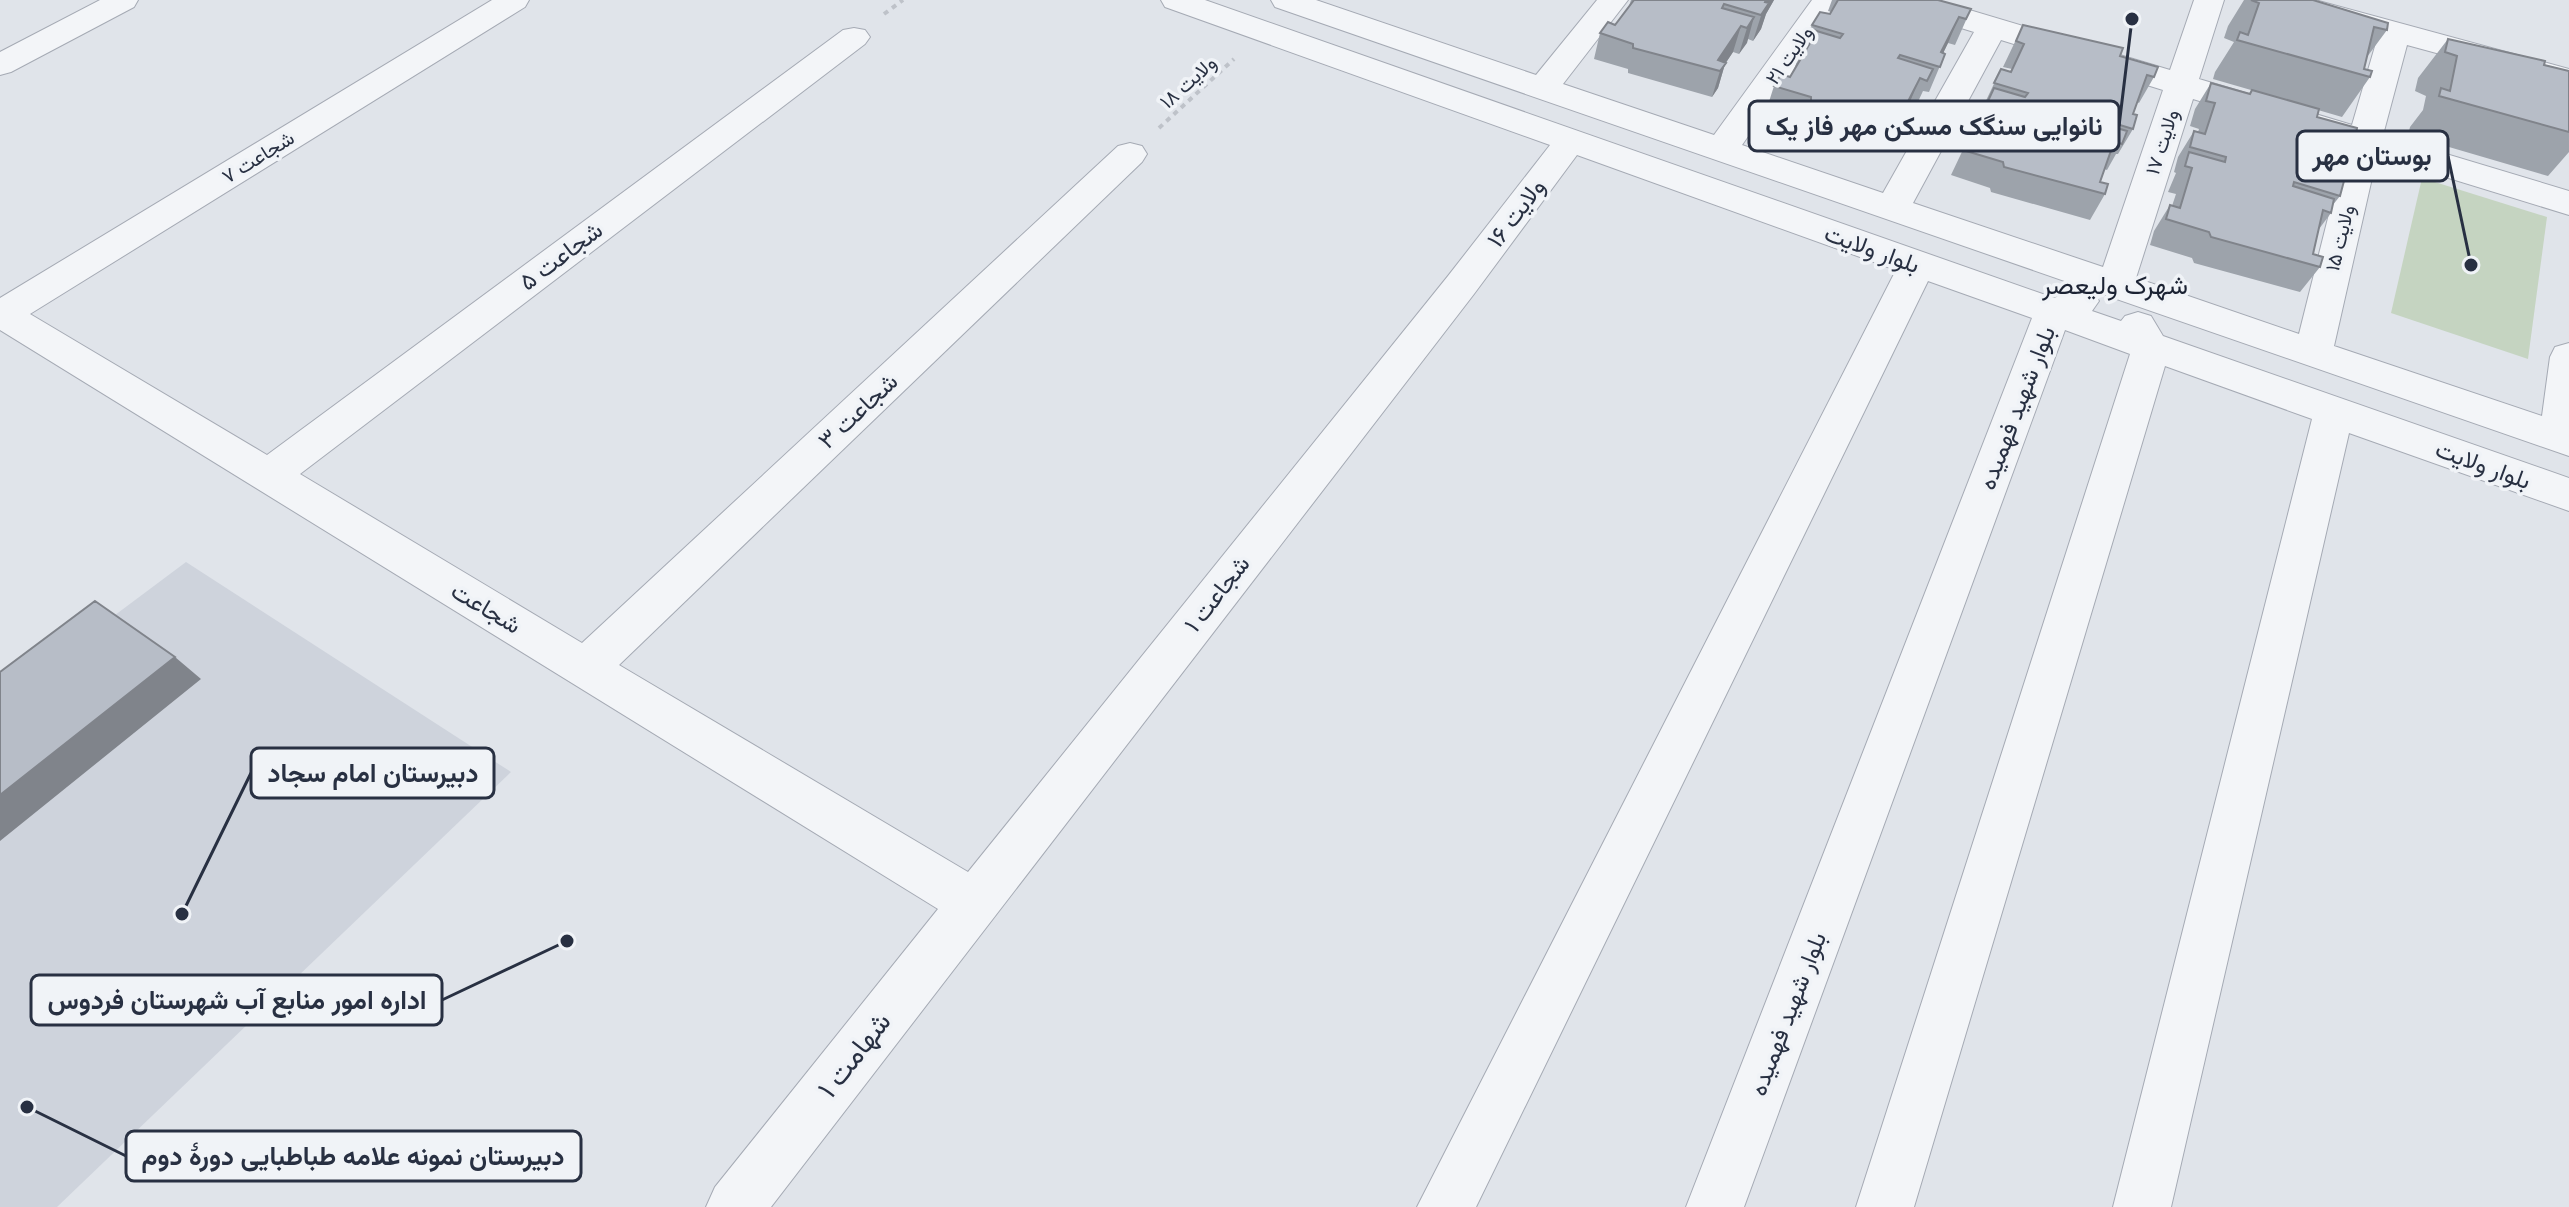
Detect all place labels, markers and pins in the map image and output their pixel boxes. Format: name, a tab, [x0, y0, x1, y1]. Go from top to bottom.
callout: نانوایی سنگک مسکن مهر فاز یک	[1749, 101, 2119, 151]
callout: بوستان مهر	[2297, 131, 2448, 181]
callout: دبیرستان امام سجاد	[251, 748, 494, 798]
callout: اداره امور منابع آب شهرستان فردوس	[31, 975, 442, 1025]
callout: دبیرستان نمونه علامه طباطبایی دورهٔ دوم	[126, 1131, 581, 1181]

